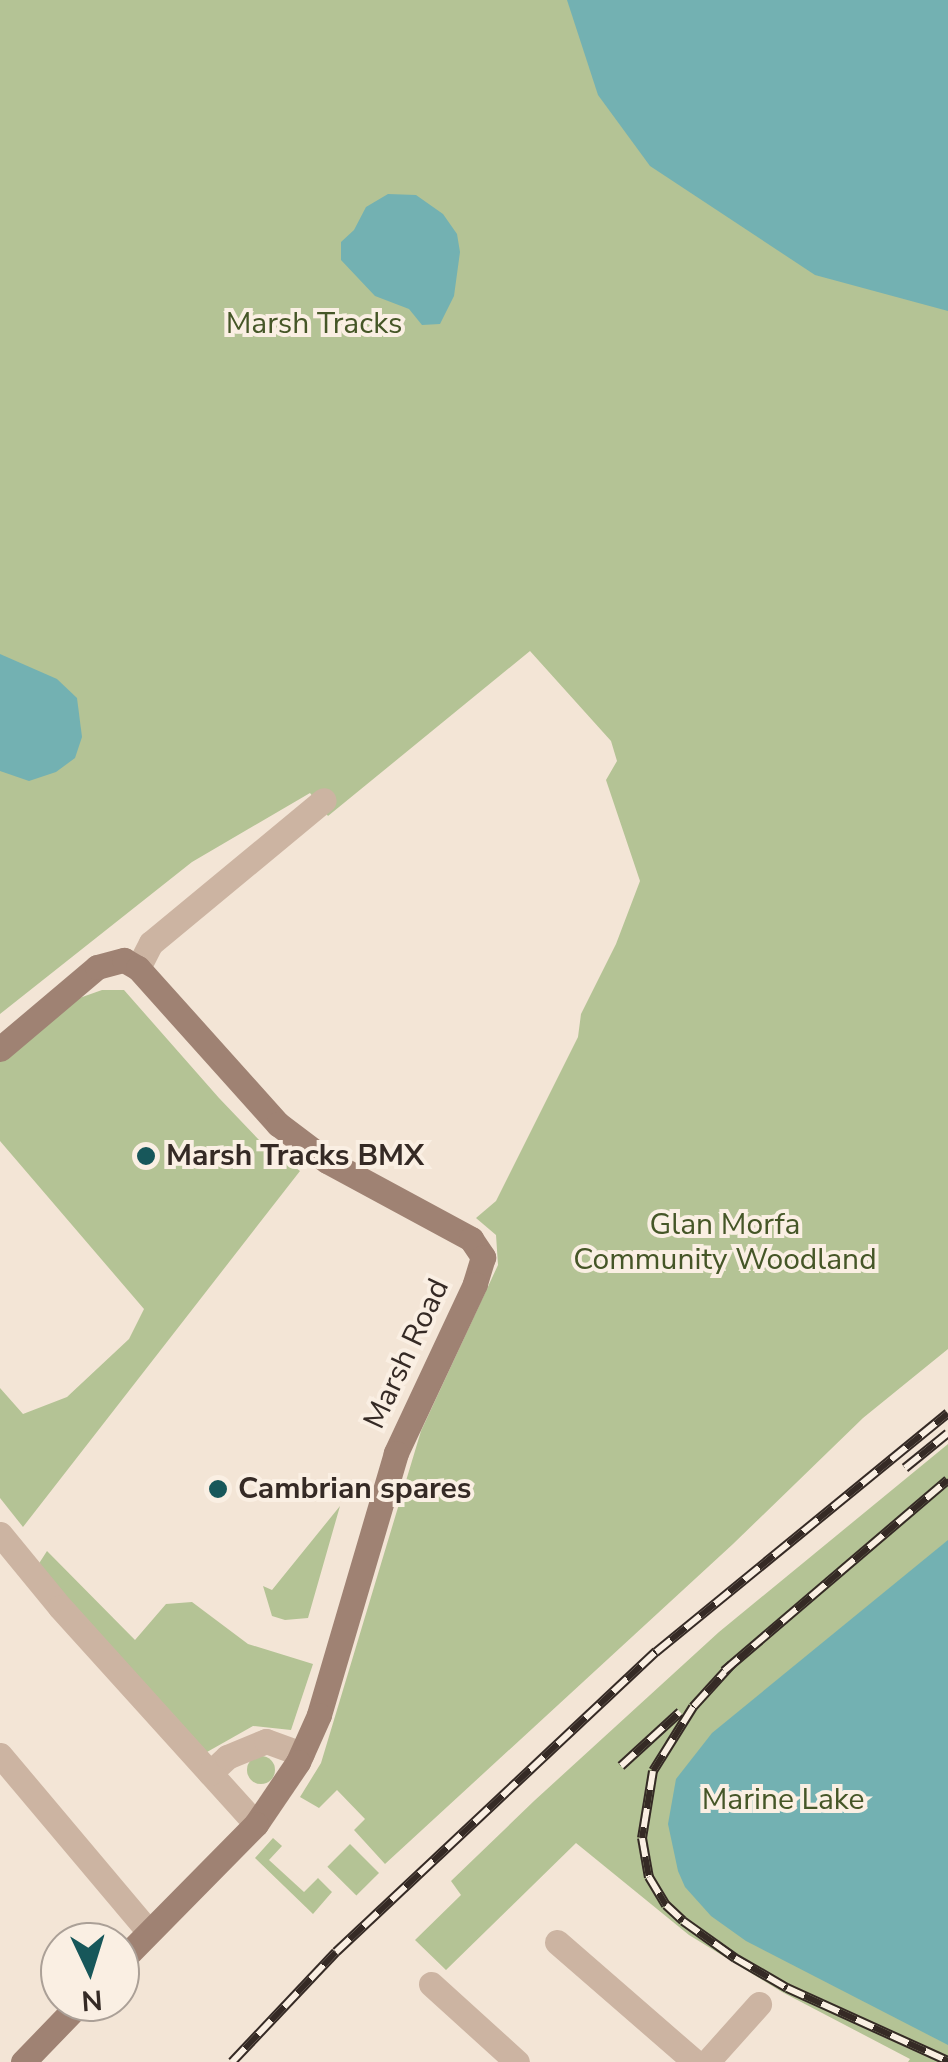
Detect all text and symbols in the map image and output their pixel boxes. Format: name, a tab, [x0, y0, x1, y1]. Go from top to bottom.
park label: Marsh Tracks	[226, 306, 402, 342]
place label: Marsh Tracks BMX	[166, 1138, 424, 1174]
marker: Marsh Tracks BMX	[135, 1145, 157, 1167]
park label: Glan Morfa Community Woodland	[573, 1207, 877, 1278]
street label: Marsh Road	[357, 1273, 457, 1435]
place label: Cambrian spares	[238, 1471, 471, 1507]
marker: Cambrian spares	[207, 1478, 229, 1500]
park label: Marine Lake	[702, 1782, 864, 1818]
north arrow	[40, 1922, 140, 2022]
text: N	[80, 1980, 104, 2020]

